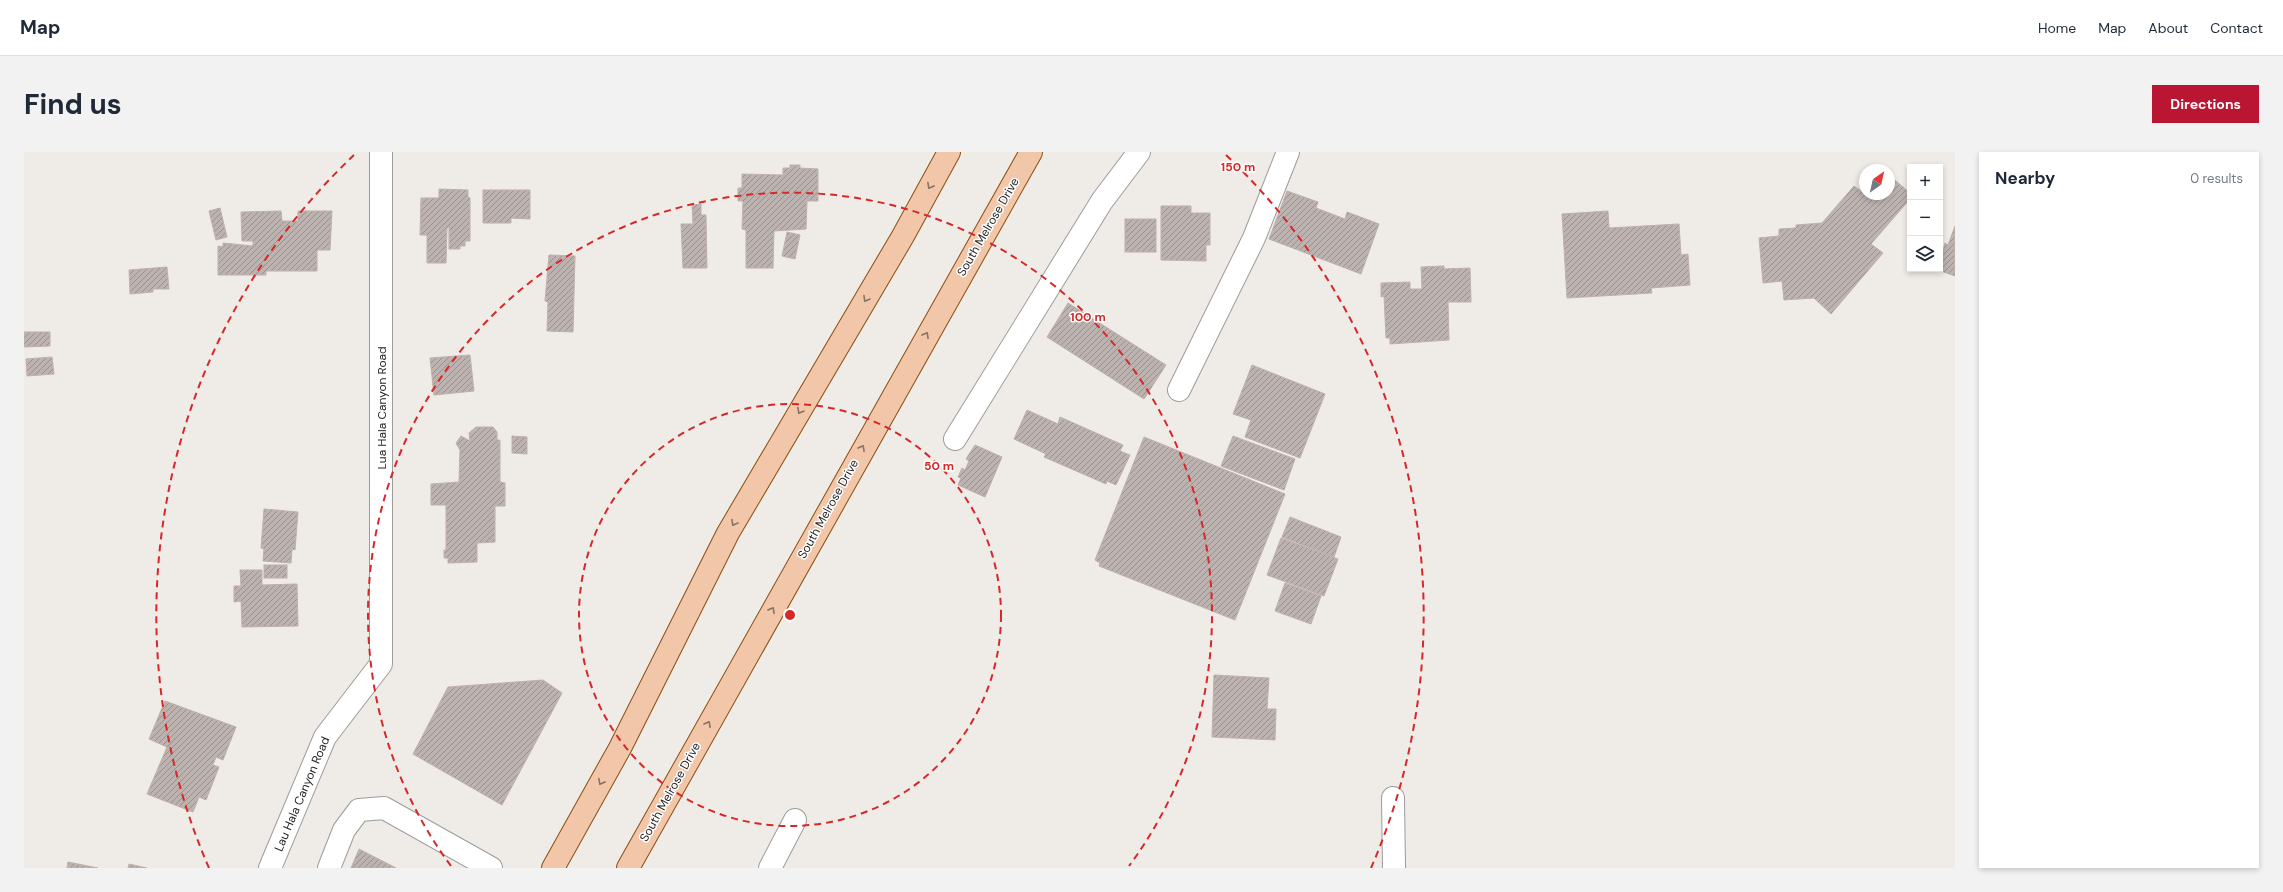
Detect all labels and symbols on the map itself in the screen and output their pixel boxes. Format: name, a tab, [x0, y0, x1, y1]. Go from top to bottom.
text: 150 m	[1221, 159, 1255, 175]
north arrow	[1859, 164, 1895, 200]
street label: South Melrose Drive	[953, 175, 1023, 279]
one-way arrow	[928, 182, 935, 189]
one-way arrow	[863, 295, 870, 302]
text: 100 m	[1070, 309, 1106, 325]
one-way arrow	[922, 332, 929, 339]
street label: Lua Hala Canyon Road	[374, 346, 390, 470]
one-way arrow	[797, 407, 804, 414]
one-way arrow	[858, 445, 865, 452]
street label: South Melrose Drive	[794, 456, 862, 561]
text: 50 m	[924, 458, 954, 474]
one-way arrow	[731, 519, 738, 526]
one-way arrow	[767, 607, 774, 615]
centre of rings	[783, 608, 797, 622]
one-way arrow	[704, 721, 711, 728]
street label: Lau Hala Canyon Road	[271, 734, 333, 854]
street label: South Melrose Drive	[636, 739, 704, 844]
one-way arrow	[598, 778, 605, 785]

